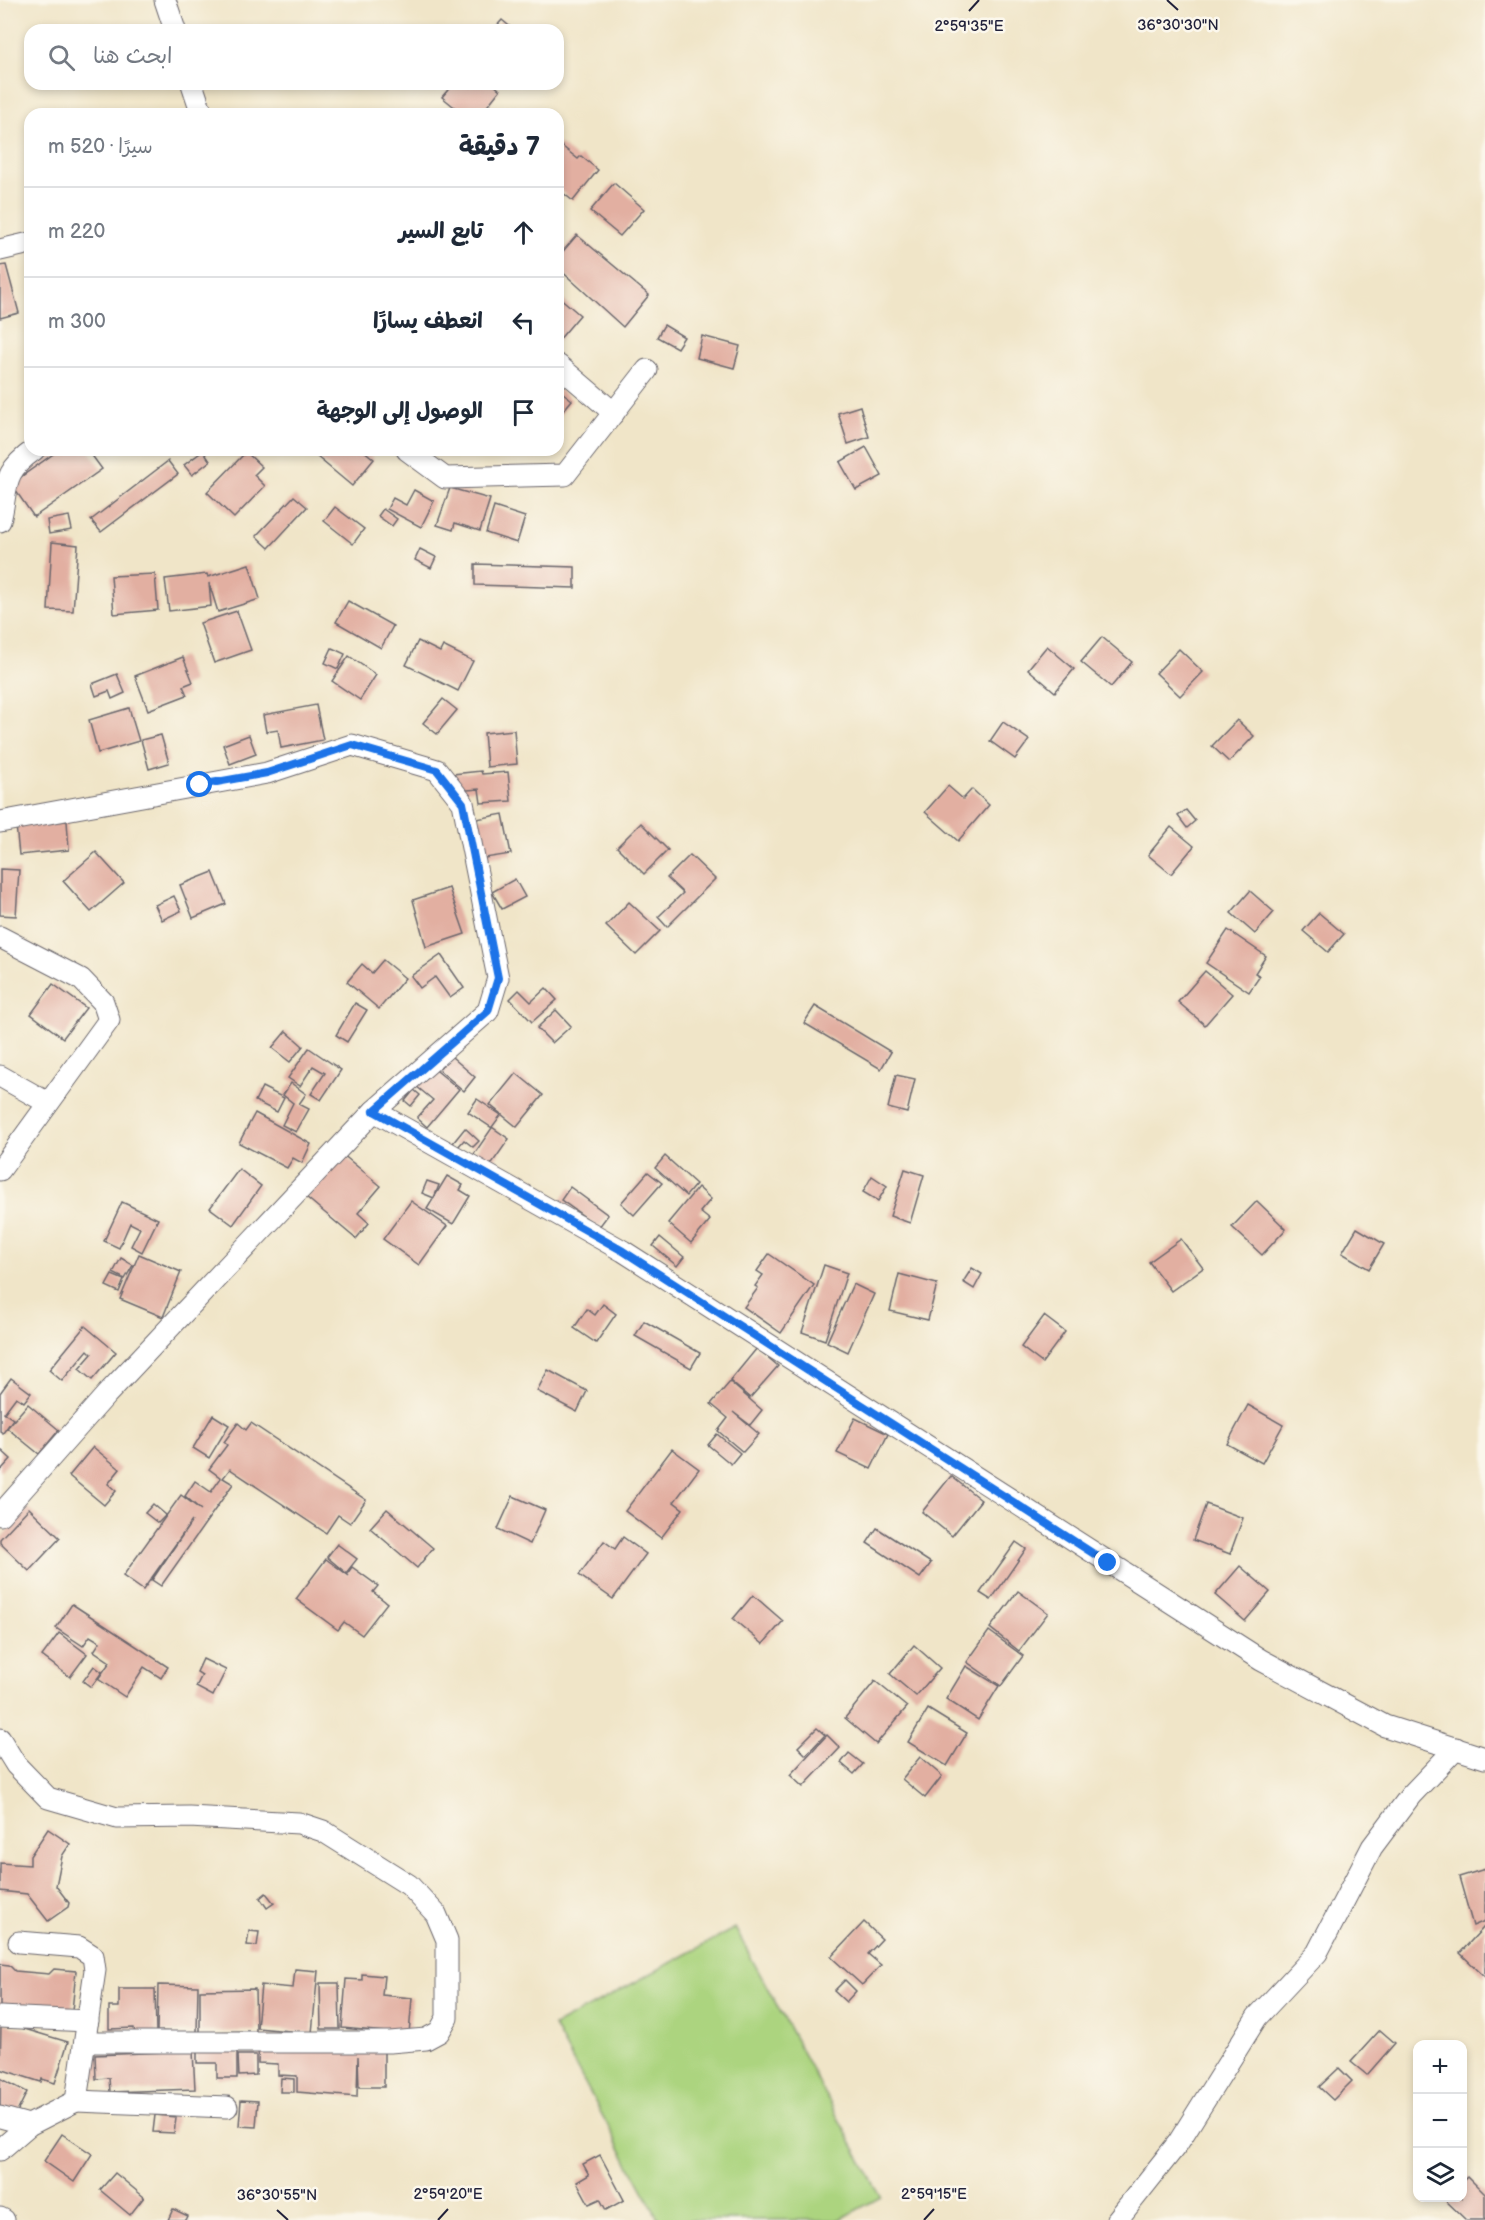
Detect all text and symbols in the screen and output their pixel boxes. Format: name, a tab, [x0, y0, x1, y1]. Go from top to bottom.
text: 36°30'30"N	[1137, 16, 1219, 35]
text: 2°59'35"E	[934, 17, 1004, 36]
search box	[24, 24, 564, 90]
icon: search	[45, 41, 78, 74]
text: ابحث هنا	[93, 43, 173, 70]
text: 7 دقيقة	[459, 132, 540, 163]
text: سيرًا · 520 m	[48, 135, 153, 159]
icon: ahead	[507, 216, 540, 249]
text: تابع السير	[399, 218, 483, 245]
text: 220 m	[48, 220, 105, 244]
icon: left	[507, 306, 540, 339]
text: انعطف يسارًا	[373, 308, 483, 335]
text: 300 m	[48, 310, 106, 334]
icon: arrive	[507, 396, 540, 429]
text: الوصول إلى الوجهة	[316, 398, 483, 425]
route start	[186, 771, 212, 797]
route end	[1094, 1549, 1120, 1575]
map controls	[1413, 2040, 1467, 2202]
button: +	[1413, 2040, 1467, 2094]
button: −	[1413, 2094, 1467, 2148]
button: layers	[1413, 2148, 1467, 2202]
text: 2°59'20"E	[413, 2185, 483, 2204]
text: 2°59'15"E	[901, 2185, 967, 2204]
text: 36°30'55"N	[237, 2186, 317, 2205]

